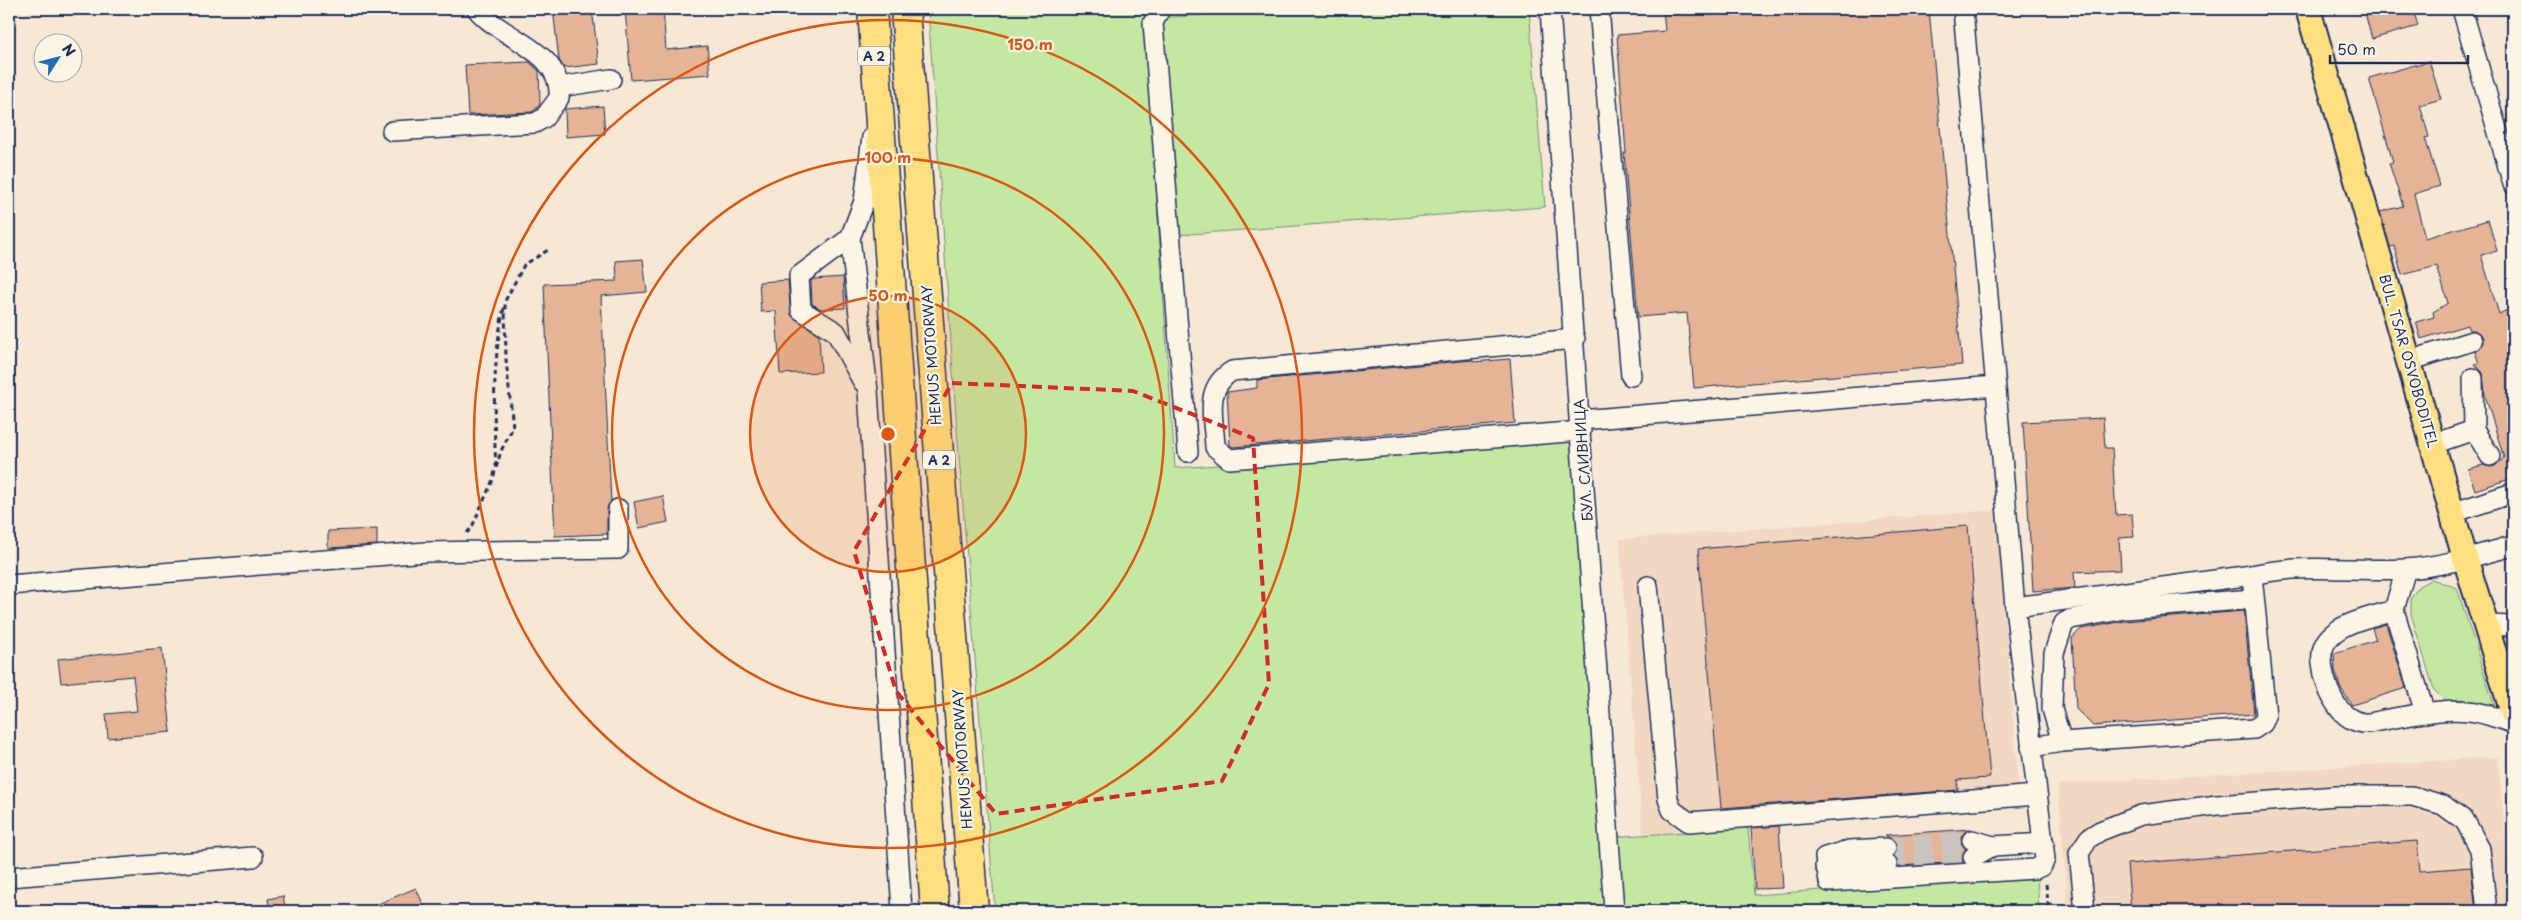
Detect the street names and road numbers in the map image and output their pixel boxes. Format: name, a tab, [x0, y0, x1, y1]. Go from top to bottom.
road number: A 2	[858, 46, 890, 66]
street label: BUL. TSAR OSVOBODITEL	[2374, 272, 2444, 450]
street label: HEMUS MOTORWAY	[916, 284, 946, 426]
street label: БУЛ. СЛИВНИЦА	[1568, 398, 1598, 522]
road number: A 2	[923, 450, 955, 470]
street label: HEMUS MOTORWAY	[947, 688, 977, 830]

